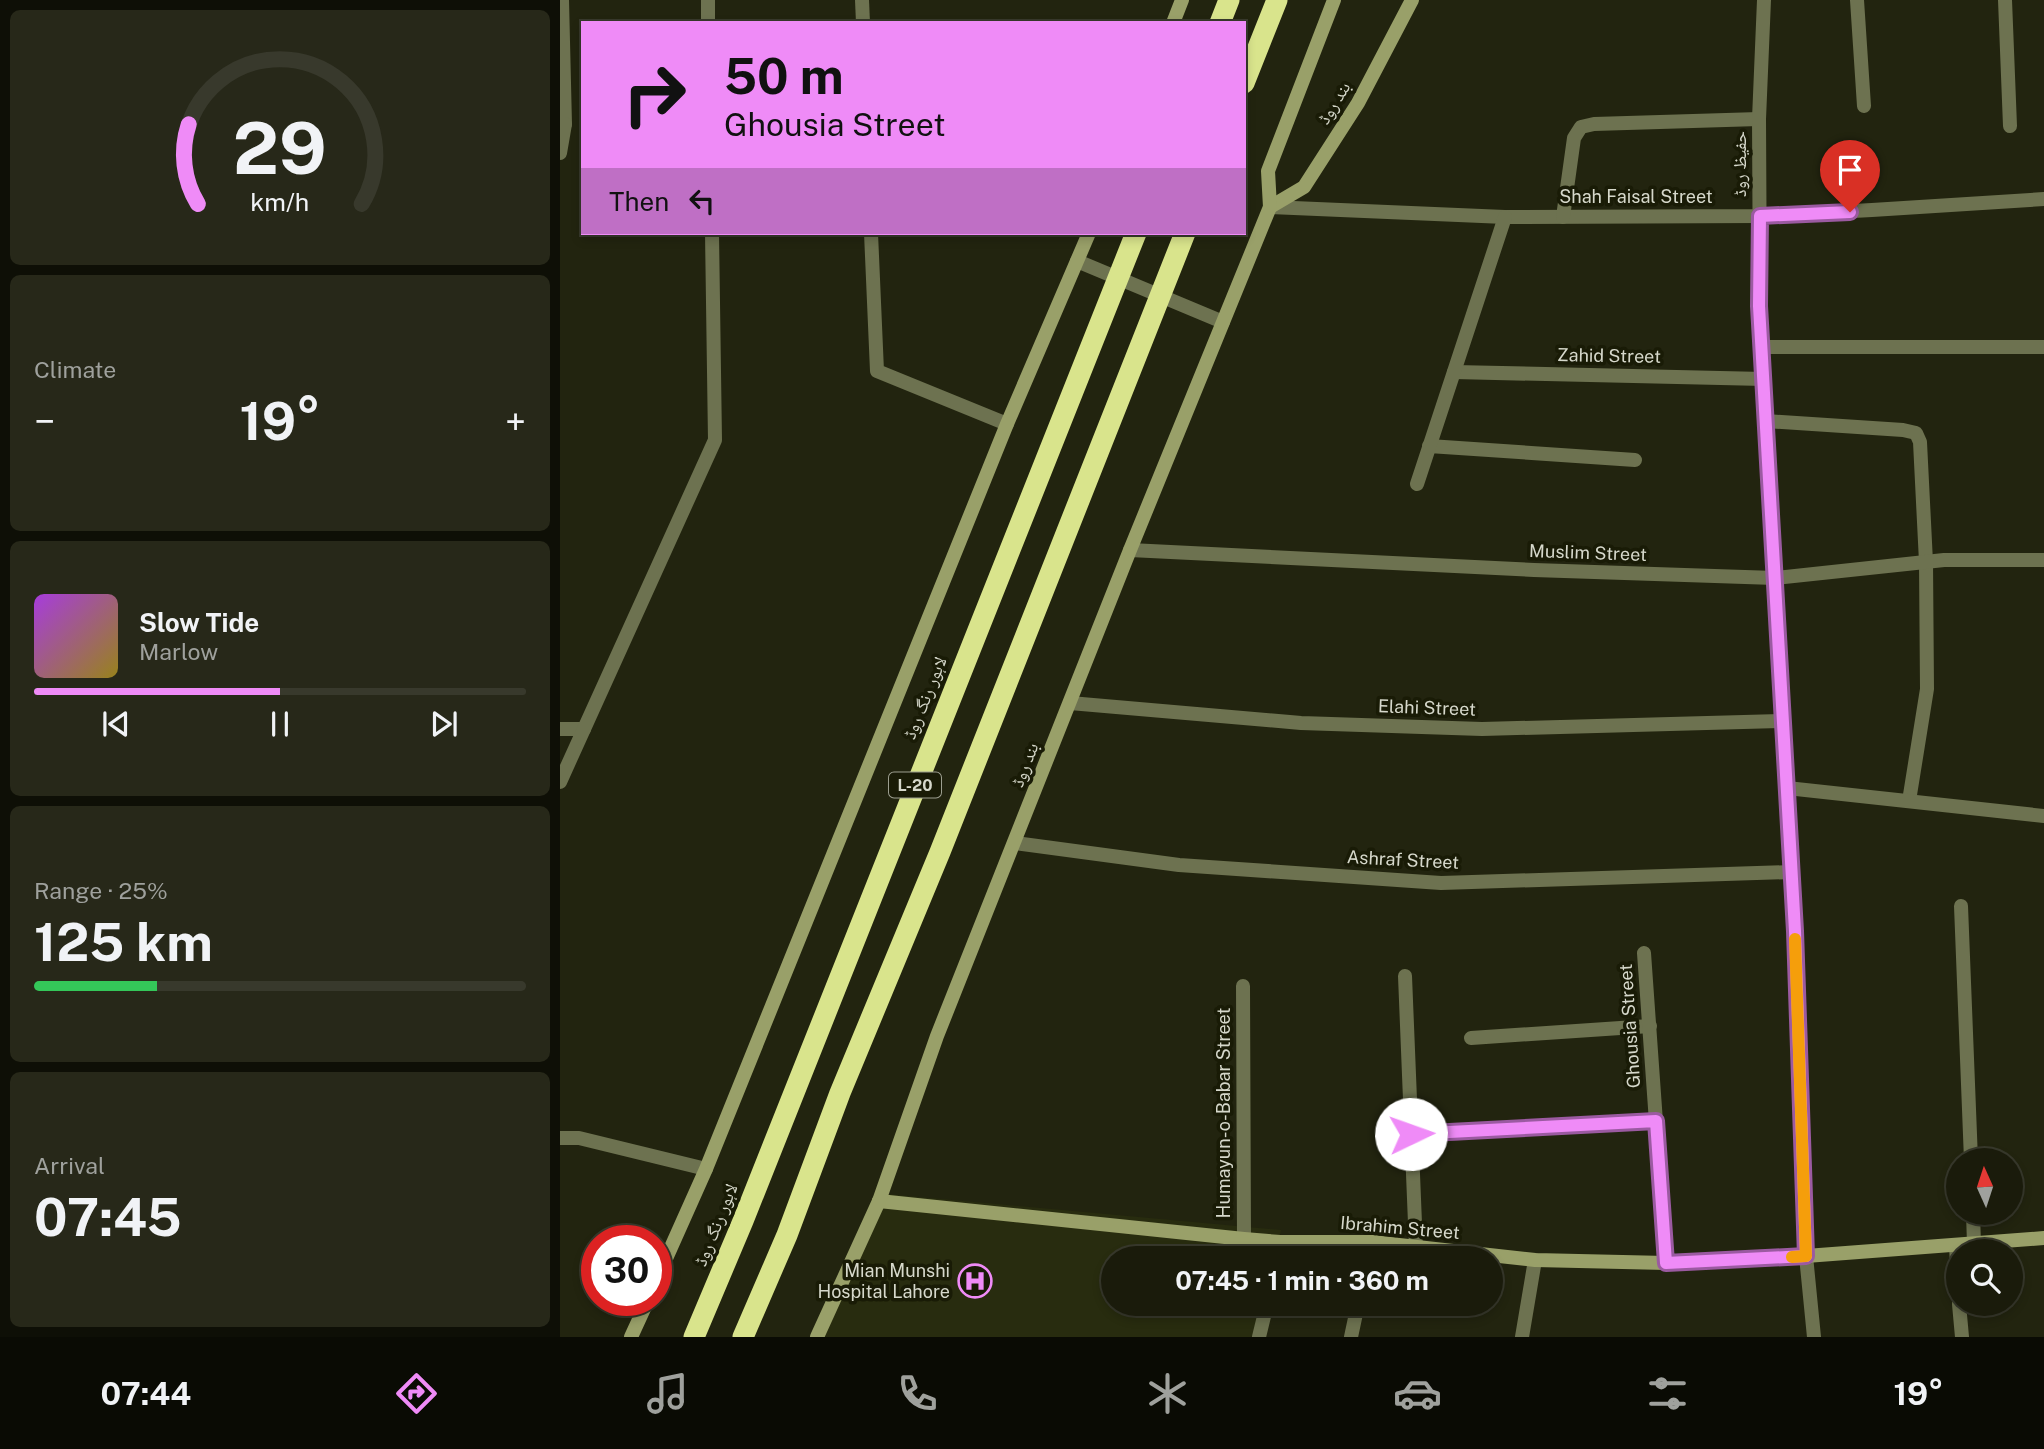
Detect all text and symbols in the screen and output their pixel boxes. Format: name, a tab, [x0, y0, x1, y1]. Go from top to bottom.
text: 50 m	[724, 47, 844, 105]
icon: right	[609, 49, 700, 140]
street label: بند روڈ	[1313, 78, 1355, 128]
text: 29	[233, 105, 327, 190]
text: Ghousia Street	[724, 106, 946, 143]
street label: حفیظ روڈ	[1729, 131, 1750, 197]
pin	[1820, 140, 1880, 212]
icon: arrive	[1831, 151, 1869, 189]
icon: left	[683, 182, 721, 220]
text: Then	[609, 186, 669, 217]
street label: Shah Faisal Street	[1559, 186, 1713, 207]
text: km/h	[251, 187, 309, 217]
street label: Zahid Street	[1557, 344, 1661, 367]
text: Climate	[34, 356, 116, 383]
text: 19°	[239, 391, 321, 452]
text: −	[34, 399, 55, 444]
text: +	[505, 399, 526, 444]
street label: Muslim Street	[1529, 540, 1647, 565]
text: Slow Tide	[139, 607, 259, 638]
text: Marlow	[139, 638, 218, 665]
street label: لاہور رنگ روڈ	[898, 654, 951, 742]
street label: Elahi Street	[1378, 695, 1476, 720]
icon: previous	[97, 705, 135, 743]
icon: pause	[261, 705, 299, 743]
icon: next	[425, 705, 463, 743]
street label: بند روڈ	[1006, 740, 1043, 790]
road number: L-20	[889, 772, 941, 798]
street label: Ashraf Street	[1346, 846, 1460, 873]
text: Range · 25%	[34, 877, 168, 904]
text: 125 km	[34, 912, 213, 973]
street label: Ghousia Street	[1615, 963, 1644, 1089]
street label: Humayun-o-Babar Street	[1213, 1008, 1234, 1218]
position arrow	[1374, 1097, 1448, 1171]
north arrow	[1946, 1148, 2023, 1225]
map controls	[1946, 1148, 2023, 1316]
text: Arrival	[34, 1152, 105, 1179]
street label: لاہور رنگ روڈ	[689, 1181, 742, 1269]
text: 07:45	[34, 1187, 182, 1248]
street label: Ibrahim Street	[1339, 1212, 1461, 1243]
speed limit sign: 30	[581, 1225, 672, 1316]
button: search	[1946, 1239, 2023, 1316]
place label: Mian Munshi Hospital Lahore	[818, 1260, 950, 1302]
hospital icon: Mian Munshi Hospital Lahore	[956, 1262, 994, 1300]
text: 07:45 · 1 min · 360 m	[1175, 1265, 1429, 1296]
icon: directions	[392, 1369, 441, 1418]
icon: music	[643, 1369, 692, 1418]
icon: phone	[893, 1369, 942, 1418]
icon: climate	[1143, 1369, 1192, 1418]
icon: car	[1393, 1369, 1442, 1418]
icon: filters	[1643, 1369, 1692, 1418]
text: 07:44	[101, 1375, 191, 1412]
text: 19°	[1893, 1375, 1943, 1412]

